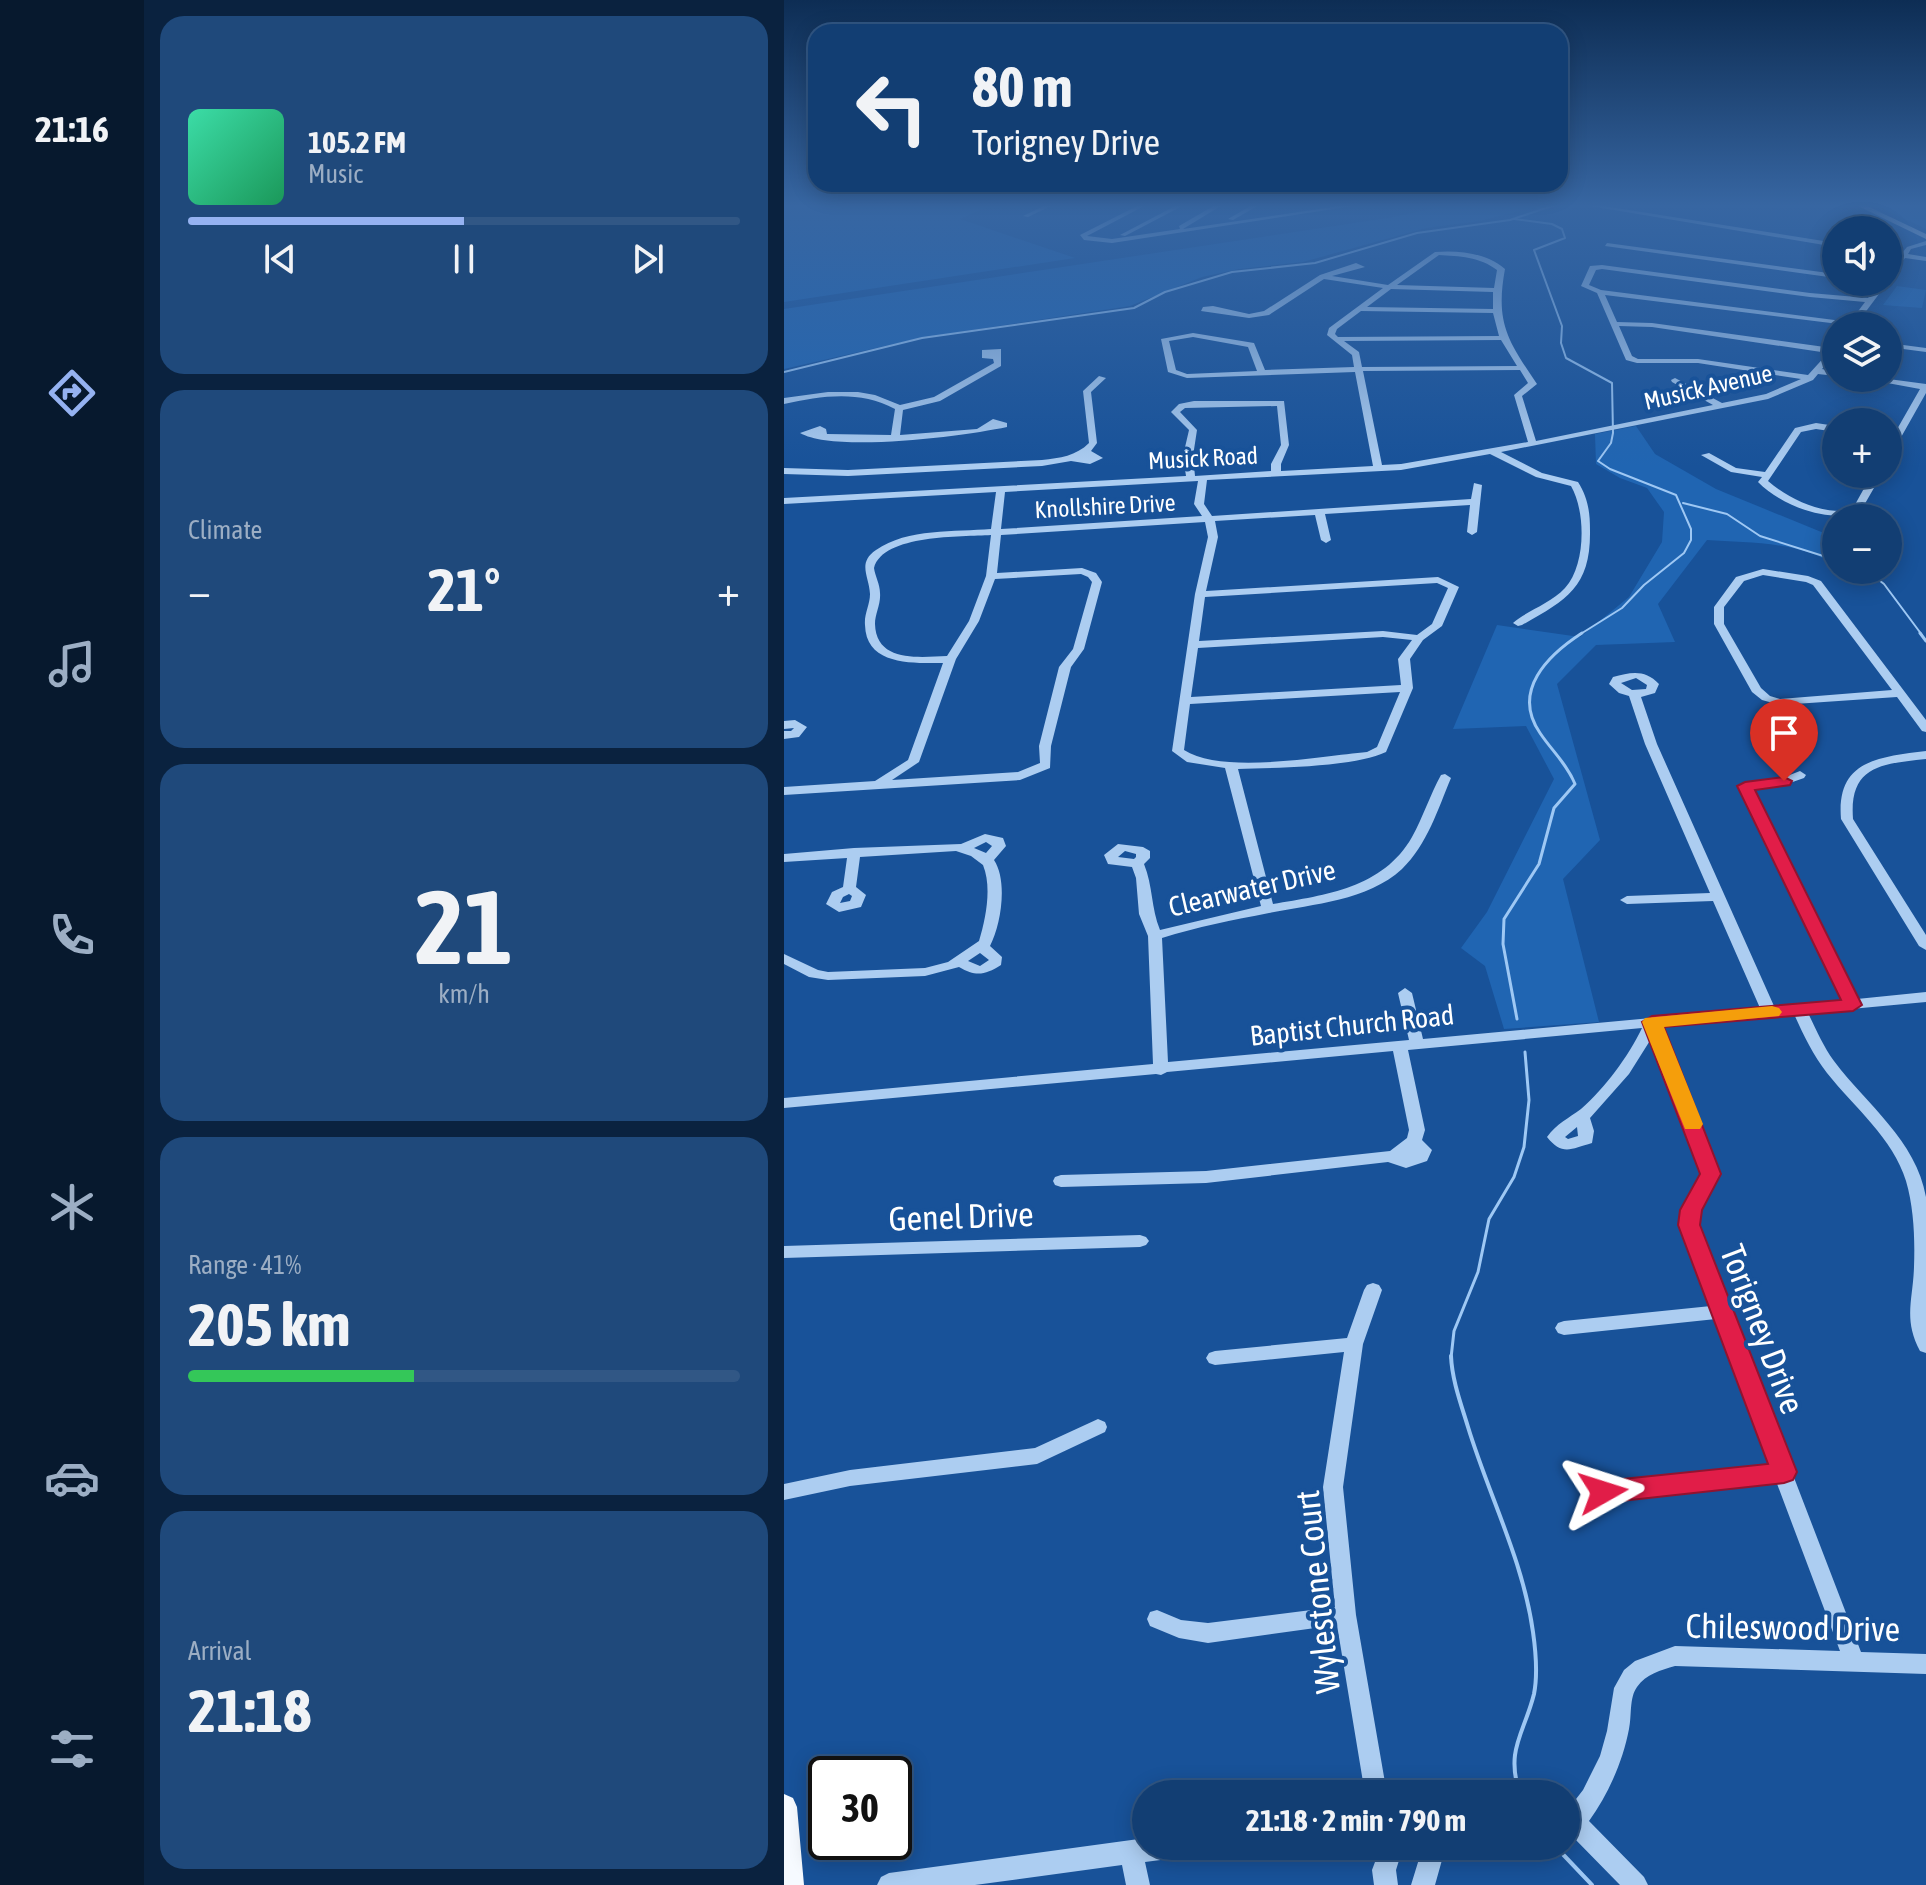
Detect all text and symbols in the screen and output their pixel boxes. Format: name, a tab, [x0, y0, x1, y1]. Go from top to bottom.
text: 80 m	[972, 55, 1073, 119]
icon: left	[840, 56, 944, 160]
text: 21:16	[35, 108, 109, 150]
text: Torigney Drive	[972, 121, 1160, 163]
text: 105.2 FM	[308, 125, 406, 159]
text: Music	[308, 159, 363, 189]
map controls	[1822, 216, 1902, 584]
button: sound	[1822, 216, 1902, 296]
icon: previous	[258, 237, 302, 281]
icon: pause	[442, 237, 486, 281]
icon: next	[626, 237, 670, 281]
button: layers	[1822, 312, 1902, 392]
street label: Musick Avenue	[1641, 359, 1775, 415]
icon: directions	[44, 365, 100, 421]
button: +	[1822, 408, 1902, 488]
street label: Musick Road	[1147, 442, 1259, 474]
street label: Knollshire Drive	[1034, 489, 1176, 523]
button: −	[1822, 504, 1902, 584]
text: Climate	[188, 515, 262, 545]
text: 21°	[428, 555, 500, 624]
text: −	[188, 565, 211, 615]
text: +	[717, 565, 740, 615]
icon: music	[44, 636, 100, 692]
pin	[1750, 699, 1818, 781]
icon: arrive	[1762, 711, 1806, 755]
street label: Clearwater Drive	[1166, 853, 1338, 923]
text: 21	[415, 867, 513, 986]
icon: phone	[44, 907, 100, 963]
text: km/h	[438, 979, 490, 1009]
street label: Baptist Church Road	[1248, 998, 1456, 1052]
icon: climate	[44, 1179, 100, 1235]
street label: Genel Drive	[888, 1194, 1034, 1238]
street label: Torigney Drive	[1713, 1239, 1813, 1419]
text: Range · 41%	[188, 1250, 301, 1280]
text: 205 km	[188, 1290, 350, 1359]
icon: car	[44, 1450, 100, 1506]
position arrow	[1561, 1450, 1645, 1534]
street label: Wylestone Court	[1287, 1489, 1347, 1695]
street label: Chileswood Drive	[1685, 1606, 1901, 1648]
text: Arrival	[188, 1636, 252, 1666]
text: 21:18	[188, 1676, 311, 1745]
icon: filters	[44, 1721, 100, 1777]
speed limit sign: 30	[808, 1756, 912, 1860]
text: 21:18 · 2 min · 790 m	[1246, 1803, 1466, 1837]

